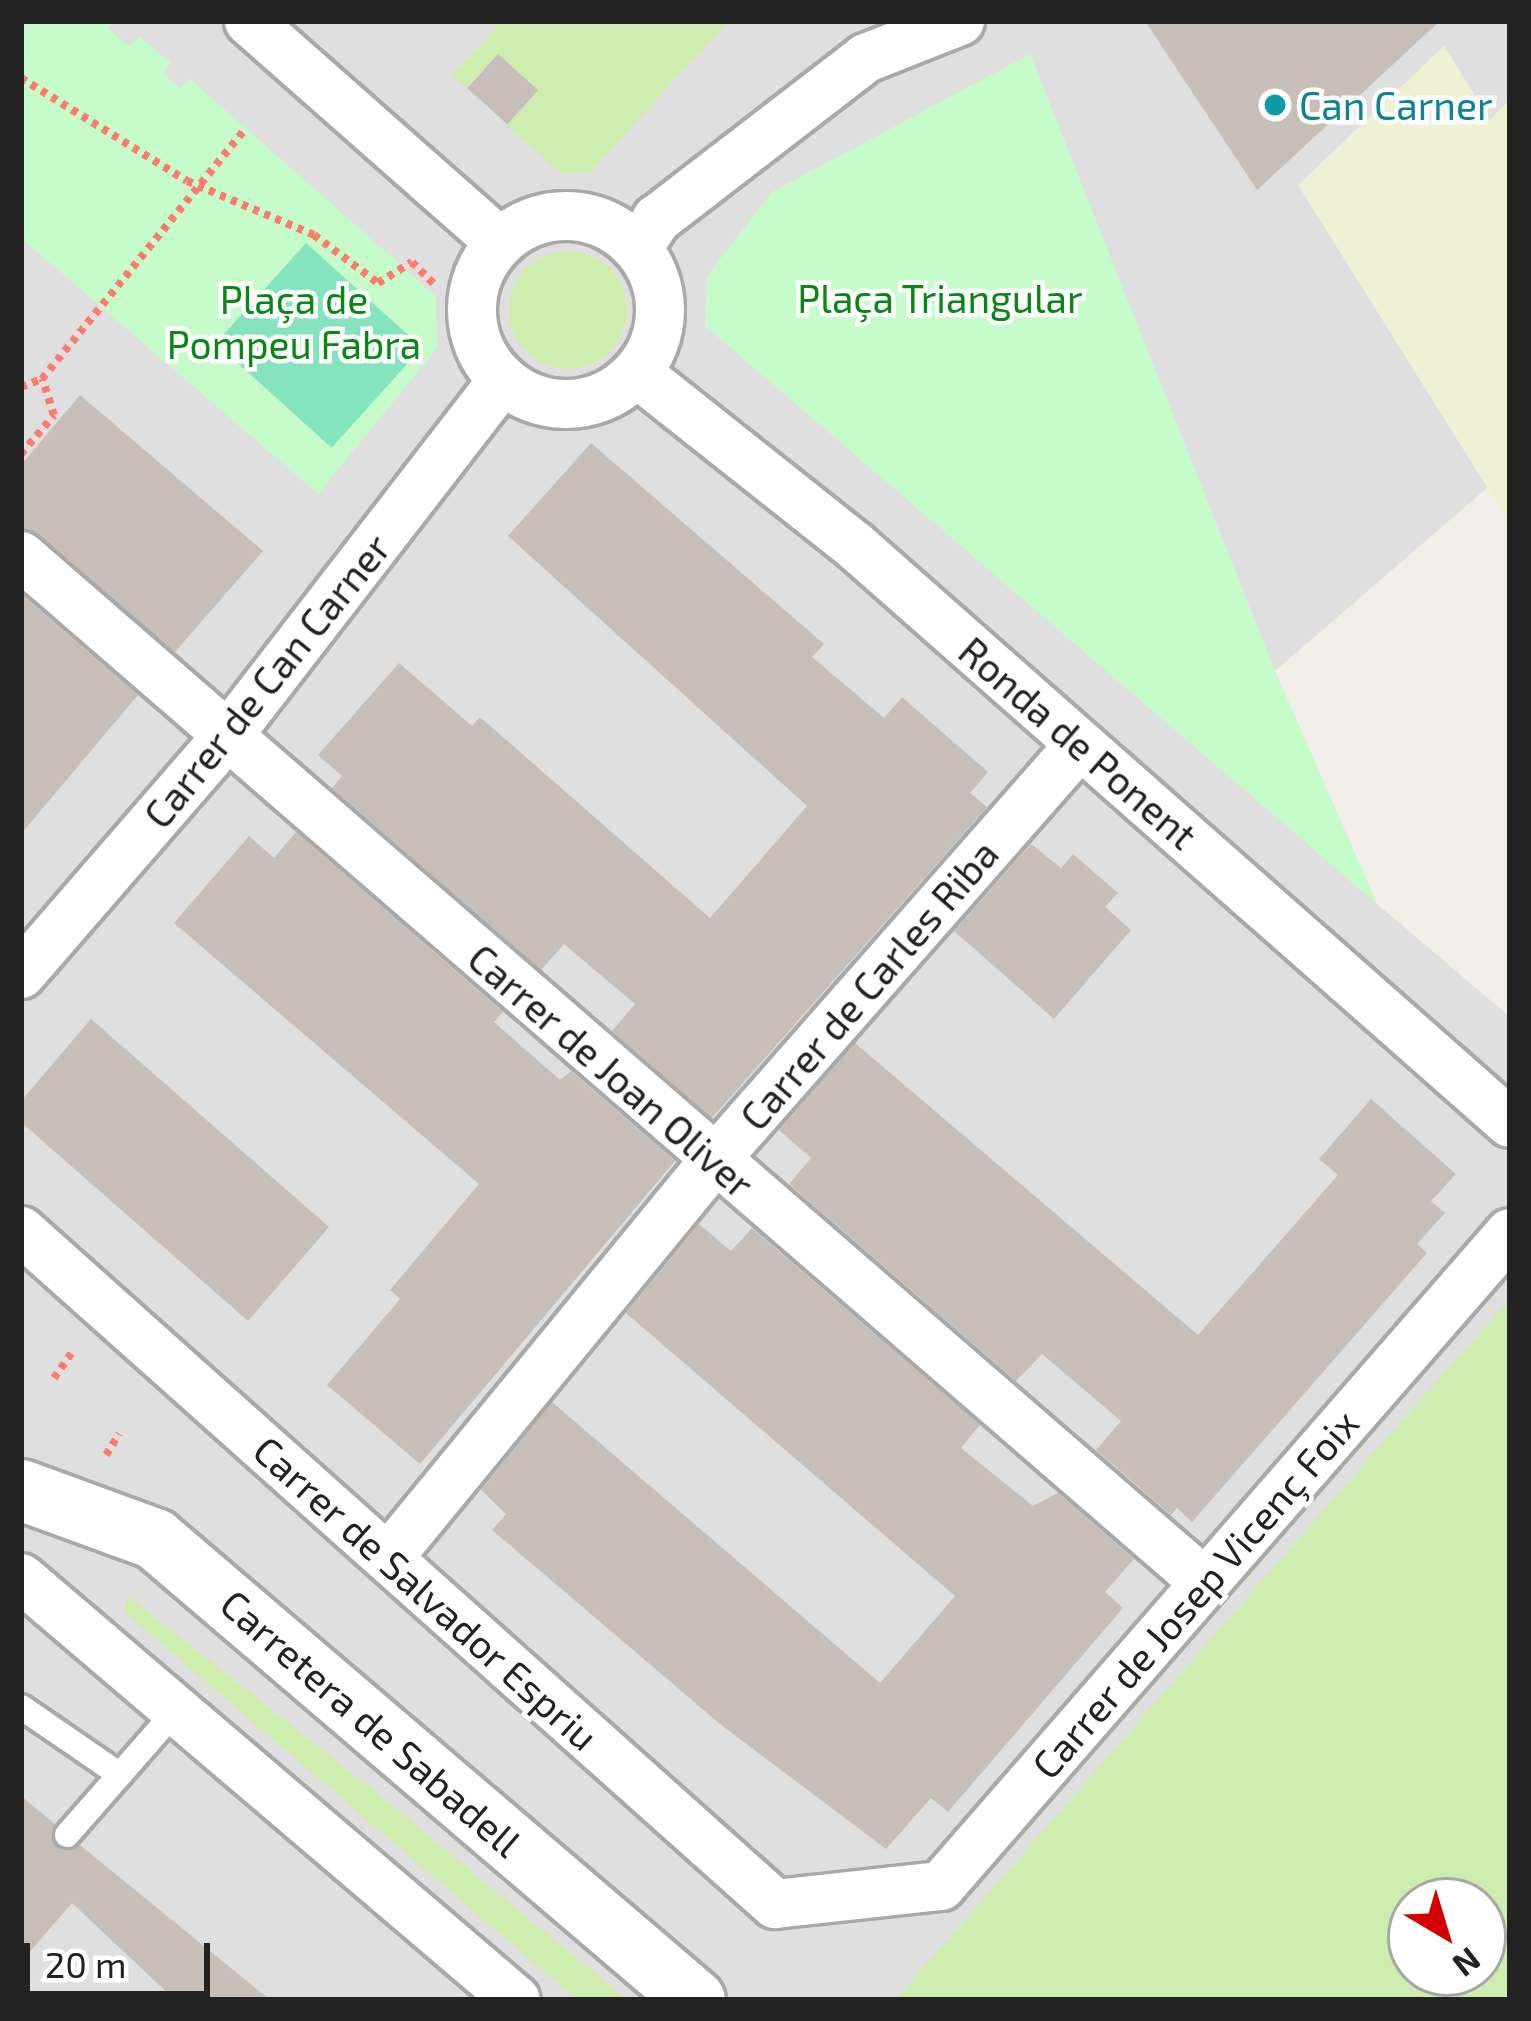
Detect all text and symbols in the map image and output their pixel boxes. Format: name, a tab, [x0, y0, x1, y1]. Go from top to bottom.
place label: Can Carner	[1299, 82, 1493, 128]
marker: Can Carner	[1262, 92, 1288, 118]
park label: Plaça Triangular	[797, 275, 1083, 321]
park label: Plaça de Pompeu Fabra	[167, 277, 421, 368]
street label: Carrer de Can Carner	[134, 524, 400, 838]
street label: Ronda de Ponent	[950, 627, 1206, 859]
street label: Carrer de Carles Riba	[730, 830, 1008, 1140]
street label: Carrer de Joan Oliver	[458, 934, 764, 1208]
street label: Carrer de Josep Vicenç Foix	[1021, 1399, 1369, 1789]
street label: Carrer de Salvador Espriu	[244, 1426, 608, 1760]
street label: Carretera de Sabadell	[211, 1580, 531, 1866]
north arrow	[1387, 1877, 1507, 1997]
scale bar	[30, 1919, 216, 1993]
text: N	[1446, 1940, 1489, 1986]
text: 20 m	[45, 1942, 127, 1985]

